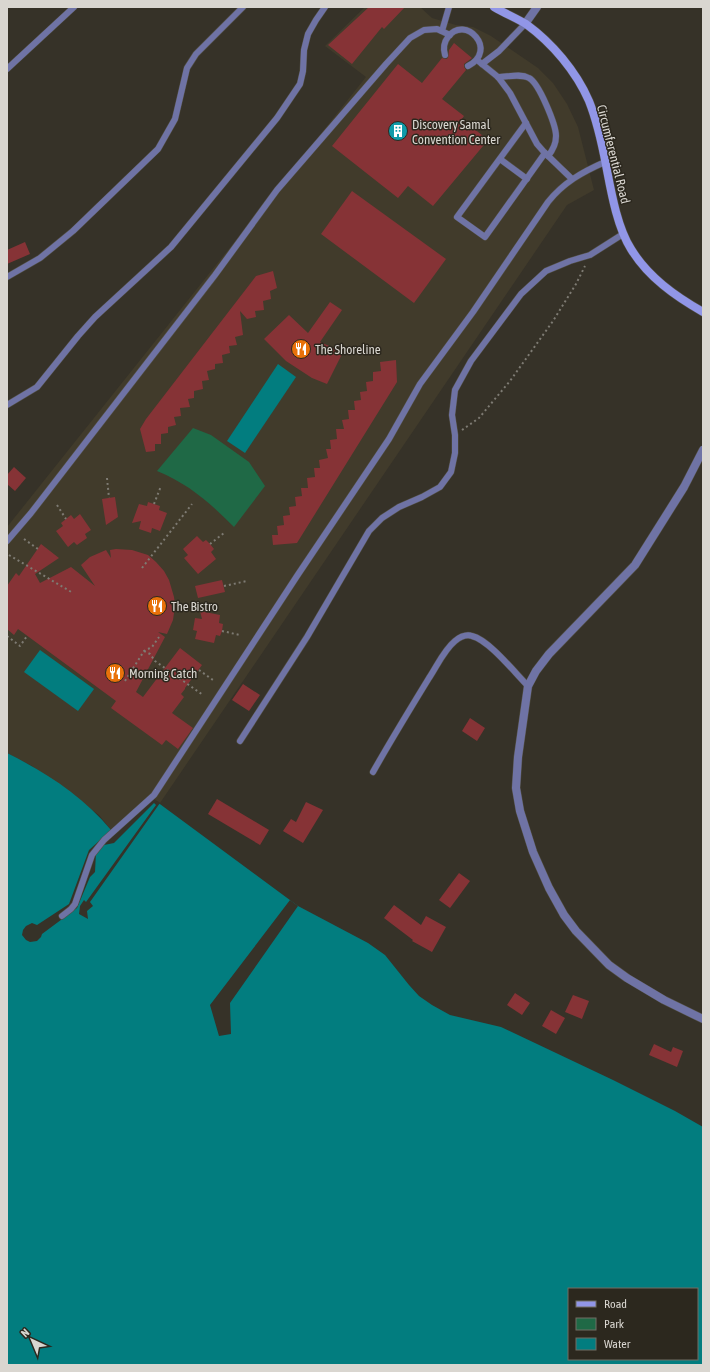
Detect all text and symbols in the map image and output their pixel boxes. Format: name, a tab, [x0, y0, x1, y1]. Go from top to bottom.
street label: Circumferential Road	[594, 103, 633, 205]
place label: Discovery Samal Convention Center	[412, 117, 500, 147]
building icon: Discovery Samal Convention Center	[387, 120, 409, 142]
restaurant icon: The Shoreline	[290, 338, 312, 360]
place label: The Shoreline	[315, 342, 381, 357]
restaurant icon: The Bistro	[146, 595, 168, 617]
place label: The Bistro	[171, 599, 218, 614]
restaurant icon: Morning Catch	[104, 662, 126, 684]
place label: Morning Catch	[129, 666, 197, 681]
legend	[568, 1288, 698, 1360]
text: Road	[604, 1297, 627, 1311]
text: Park	[604, 1317, 625, 1331]
north arrow	[12, 1320, 52, 1360]
text: N	[19, 1326, 32, 1339]
text: Water	[604, 1337, 631, 1351]

